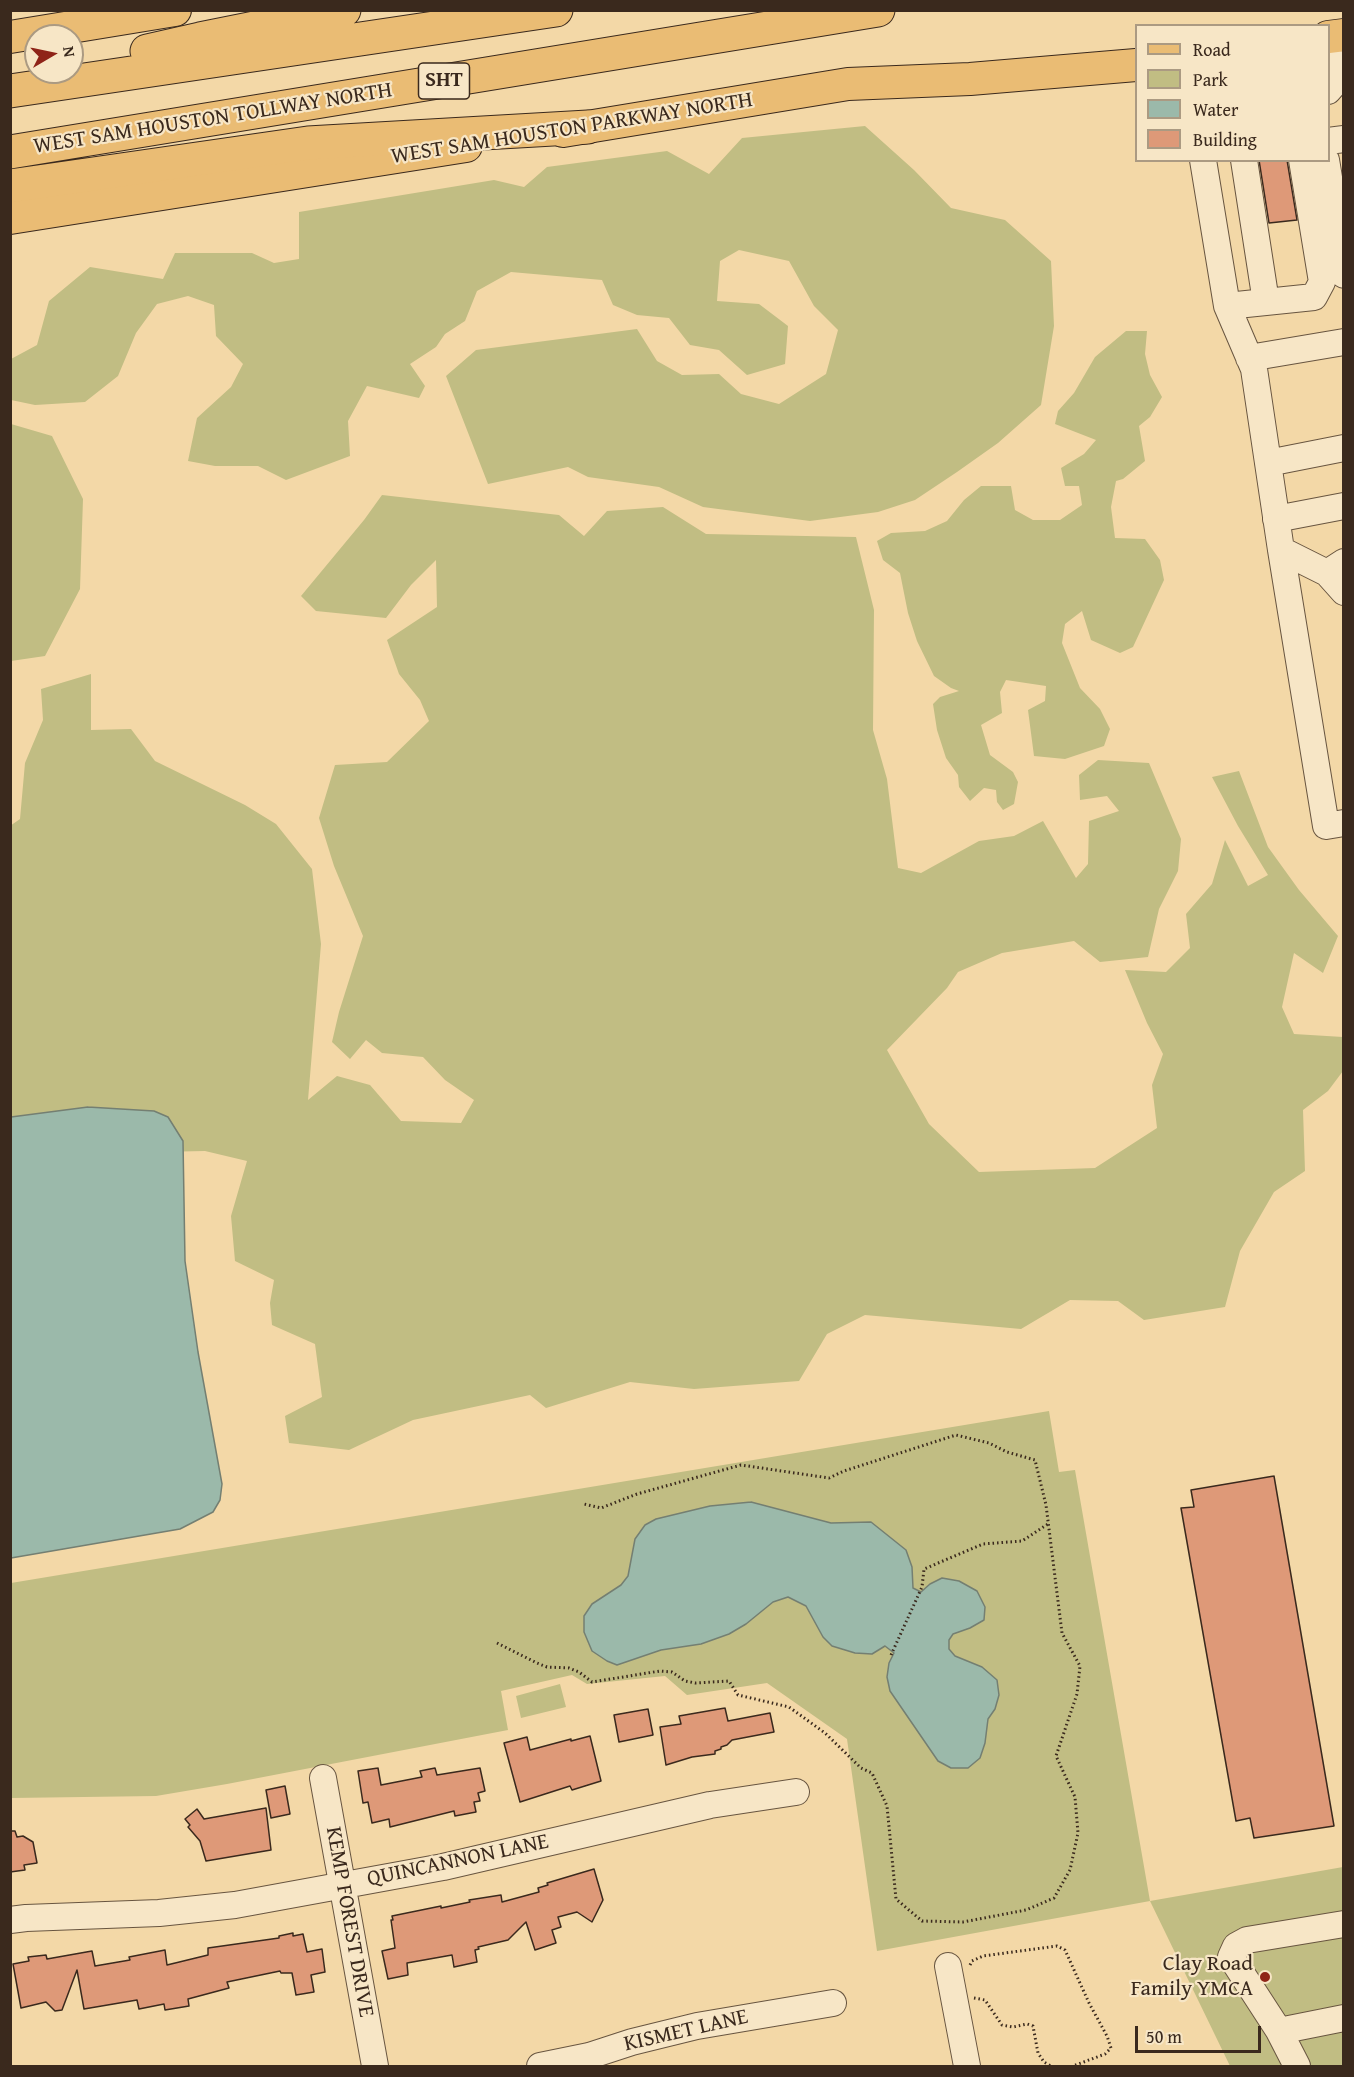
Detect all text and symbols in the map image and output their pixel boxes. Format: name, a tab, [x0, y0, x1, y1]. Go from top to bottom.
north arrow	[24, 24, 84, 84]
legend	[1135, 24, 1330, 162]
text: Road	[1193, 36, 1231, 63]
text: N	[57, 44, 82, 59]
road number: SHT	[418, 63, 470, 99]
text: Park	[1193, 66, 1228, 93]
street label: WEST SAM HOUSTON TOLLWAY NORTH	[32, 78, 394, 160]
street label: WEST SAM HOUSTON PARKWAY NORTH	[389, 87, 755, 171]
text: Water	[1193, 96, 1238, 123]
text: Building	[1193, 126, 1257, 153]
street label: KEMP FOREST DRIVE	[319, 1825, 379, 2019]
street label: QUINCANNON LANE	[365, 1829, 551, 1893]
place label: Clay Road Family YMCA	[1131, 1951, 1253, 2002]
marker: Clay Road Family YMCA	[1258, 1970, 1272, 1984]
street label: KISMET LANE	[621, 2004, 751, 2058]
scale bar	[1138, 2014, 1264, 2052]
text: 50 m	[1146, 2023, 1182, 2050]

